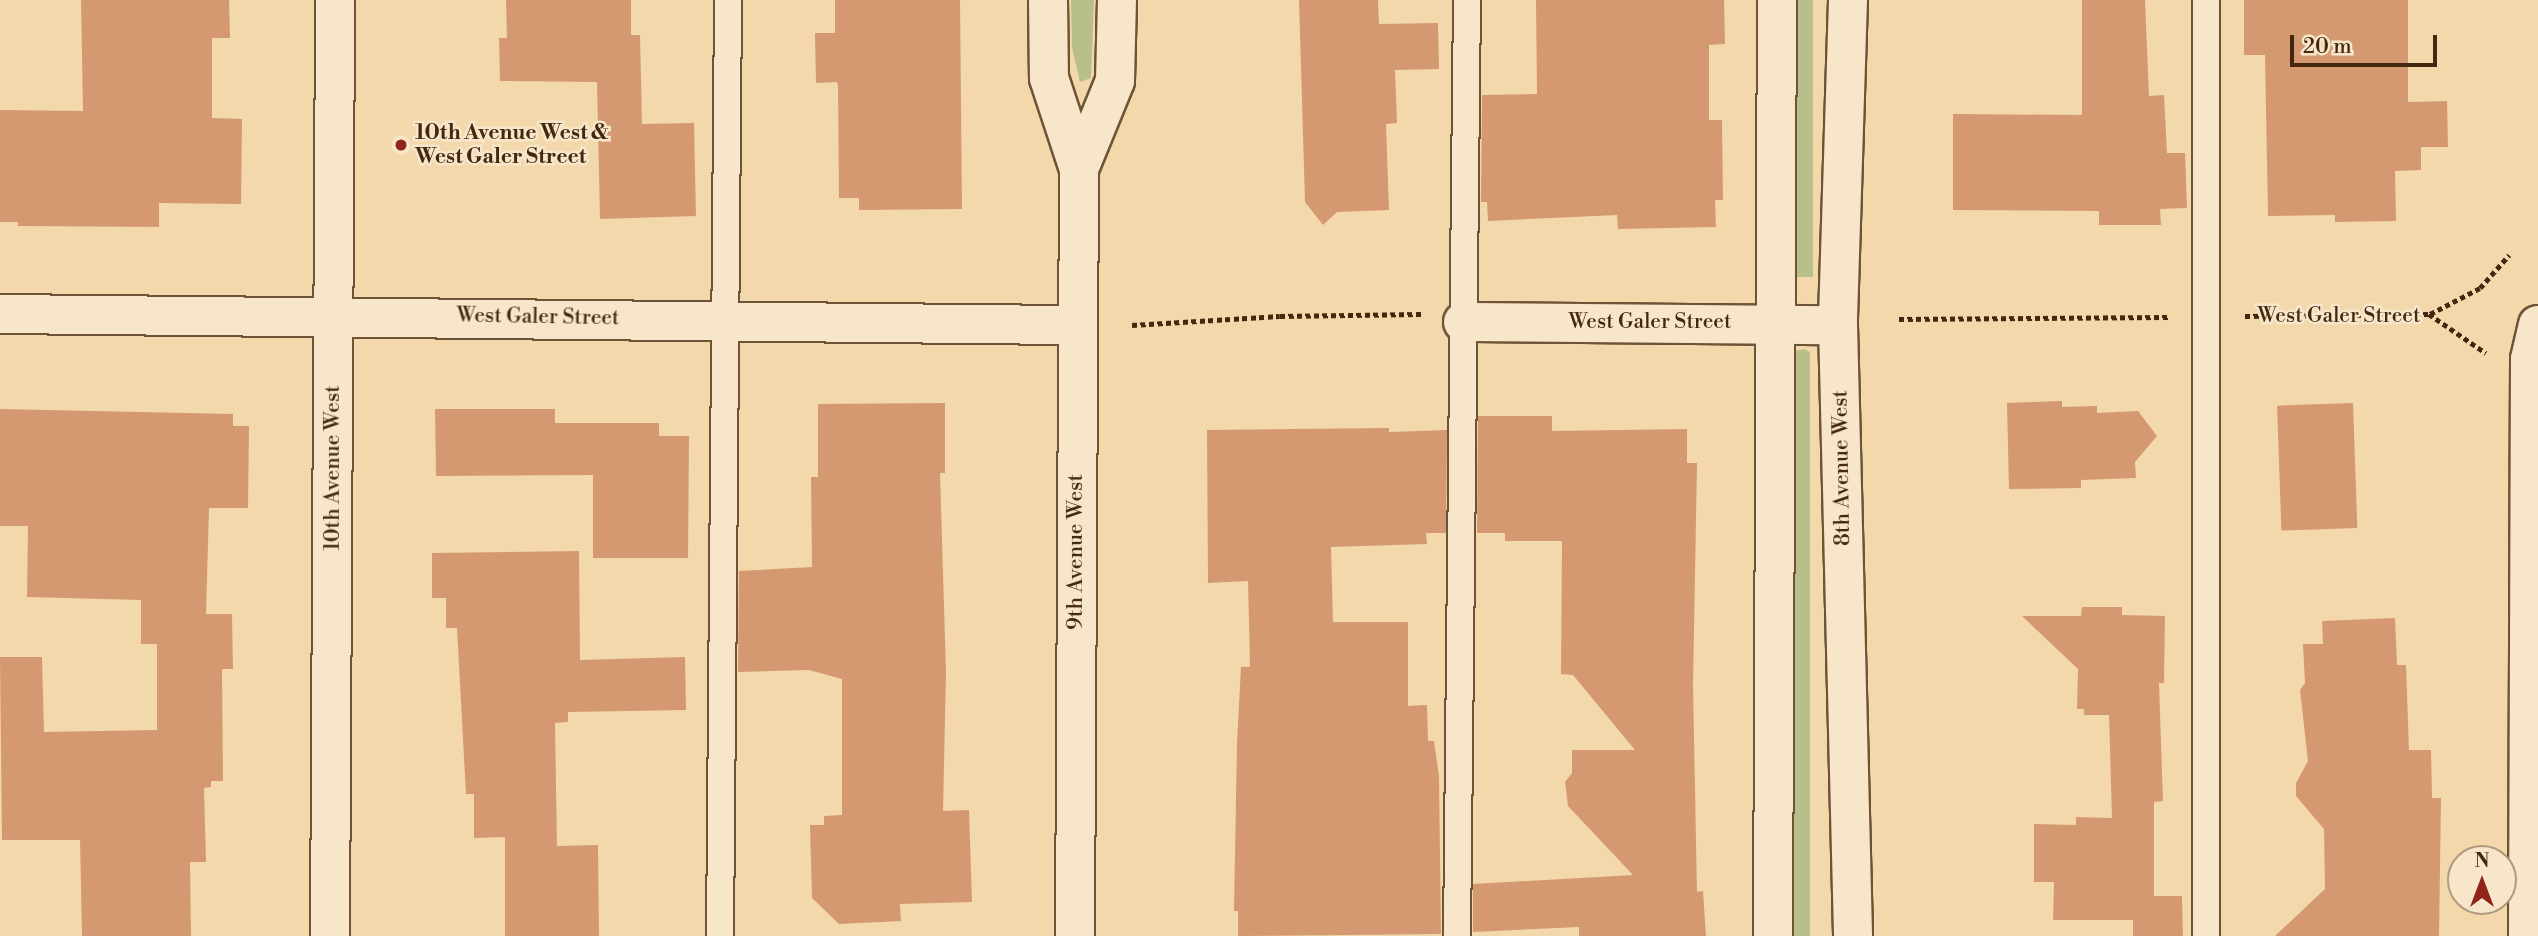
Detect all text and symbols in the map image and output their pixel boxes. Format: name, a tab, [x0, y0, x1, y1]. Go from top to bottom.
scale bar	[2293, 21, 2440, 65]
text: 20 m	[2303, 34, 2352, 60]
place label: 10th Avenue West & West Galer Street	[415, 120, 608, 170]
marker: 10th Avenue West & West Galer Street	[393, 137, 409, 153]
street label: West Galer Street	[456, 303, 620, 331]
street label: West Galer Street	[2258, 303, 2420, 329]
street label: West Galer Street	[1569, 309, 1731, 335]
street label: 10th Avenue West	[320, 385, 346, 551]
street label: 8th Avenue West	[1828, 390, 1856, 546]
street label: 9th Avenue West	[1063, 474, 1089, 630]
north arrow	[2447, 845, 2517, 915]
text: N	[2474, 849, 2490, 873]

